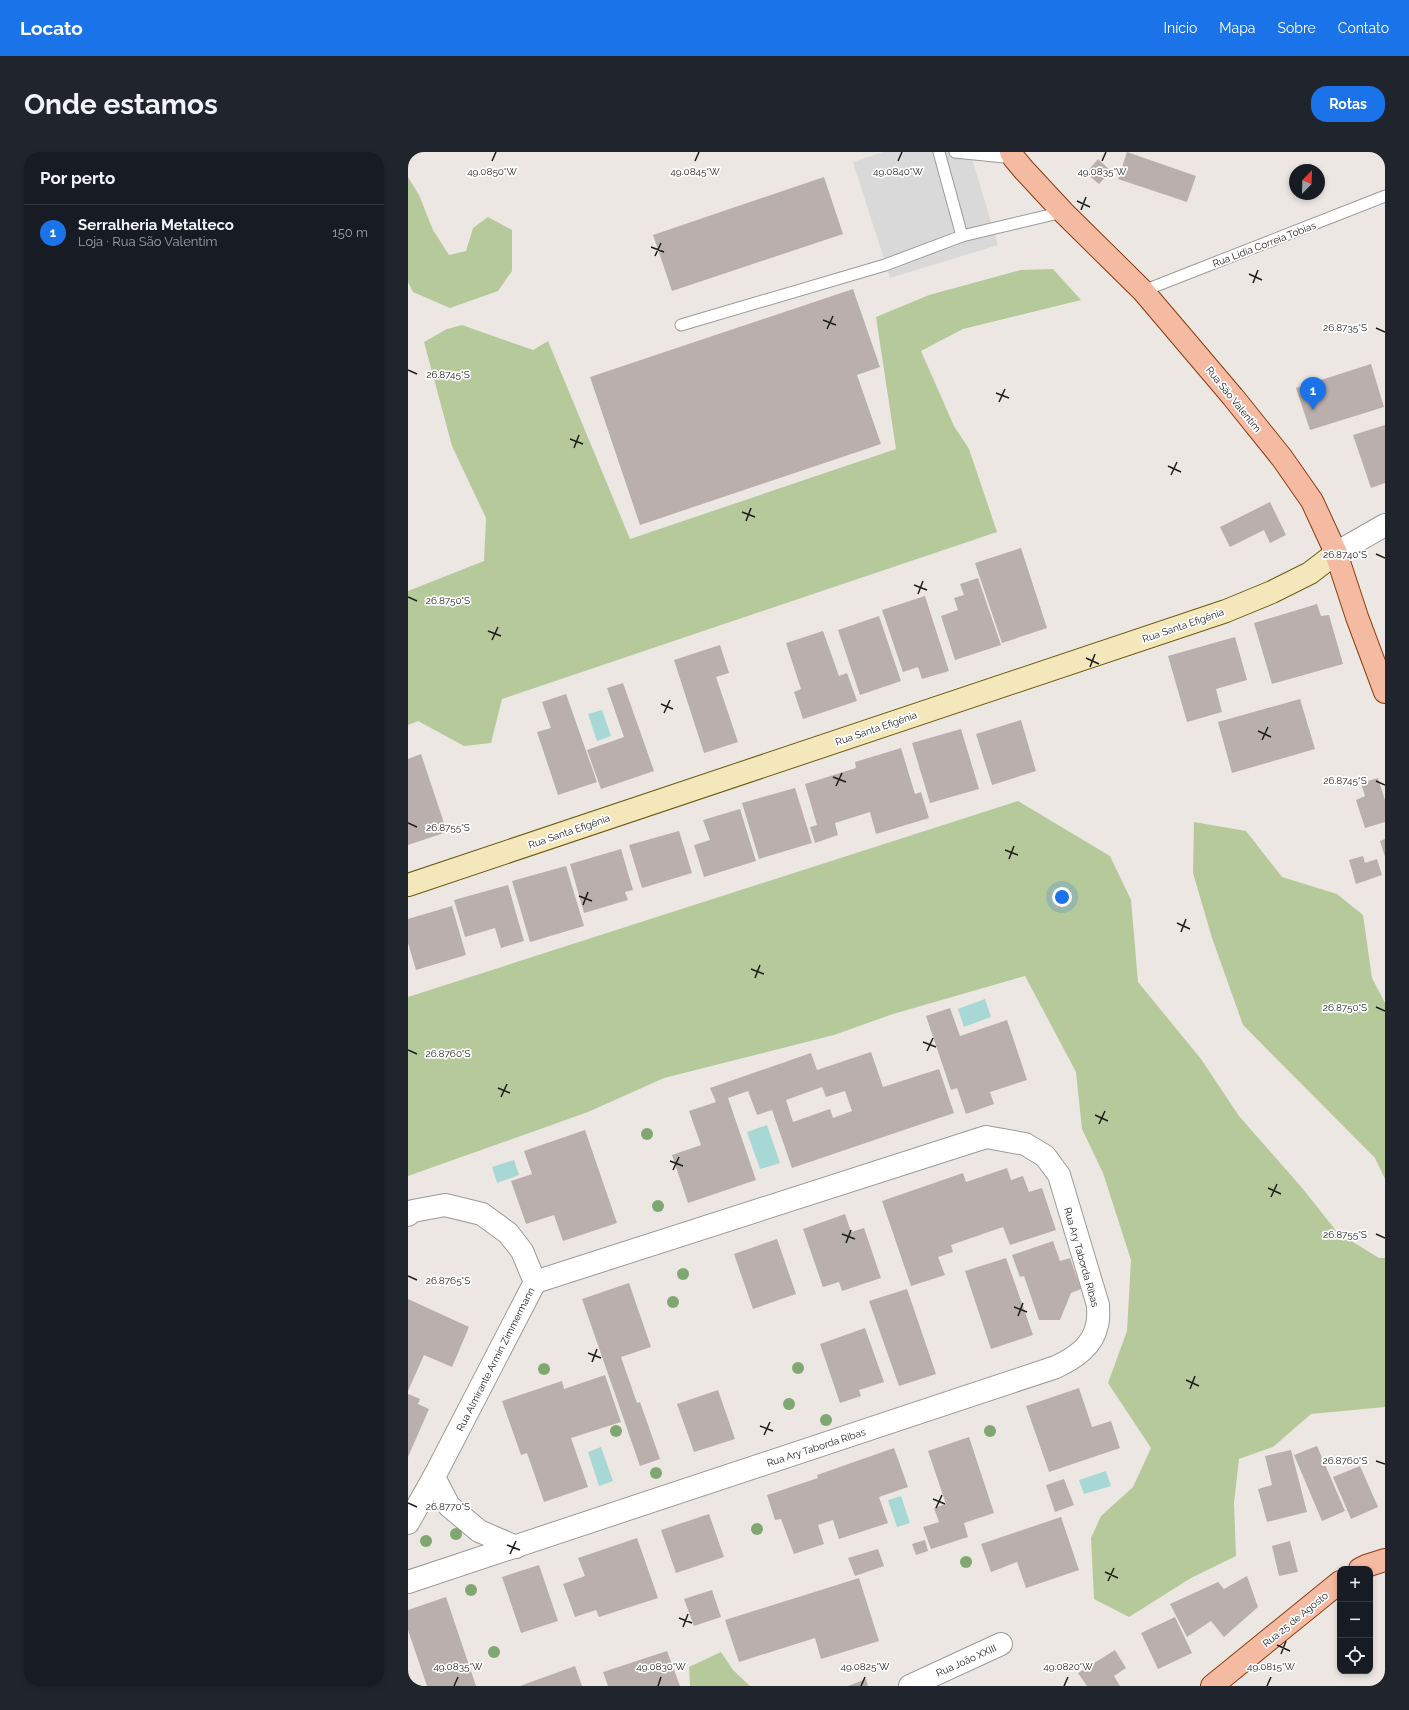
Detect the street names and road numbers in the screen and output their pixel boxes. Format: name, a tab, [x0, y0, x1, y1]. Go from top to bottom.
street label: Rua Lídia Correia Tobias	[1211, 220, 1318, 269]
street label: Rua São Valentim	[1204, 364, 1263, 434]
street label: Rua Santa Efigênia	[1141, 606, 1225, 645]
street label: Rua Santa Efigênia	[834, 709, 918, 748]
street label: Rua Santa Efigênia	[527, 812, 611, 851]
street label: Rua Ary Taborda Ribas	[1062, 1206, 1101, 1308]
street label: Rua Almirante Armin Zimmermann	[454, 1285, 537, 1433]
street label: Rua Ary Taborda Ribas	[765, 1426, 867, 1469]
street label: Rua 25 de Agosto	[1260, 1590, 1330, 1649]
street label: Rua João XXIII	[934, 1642, 998, 1679]

